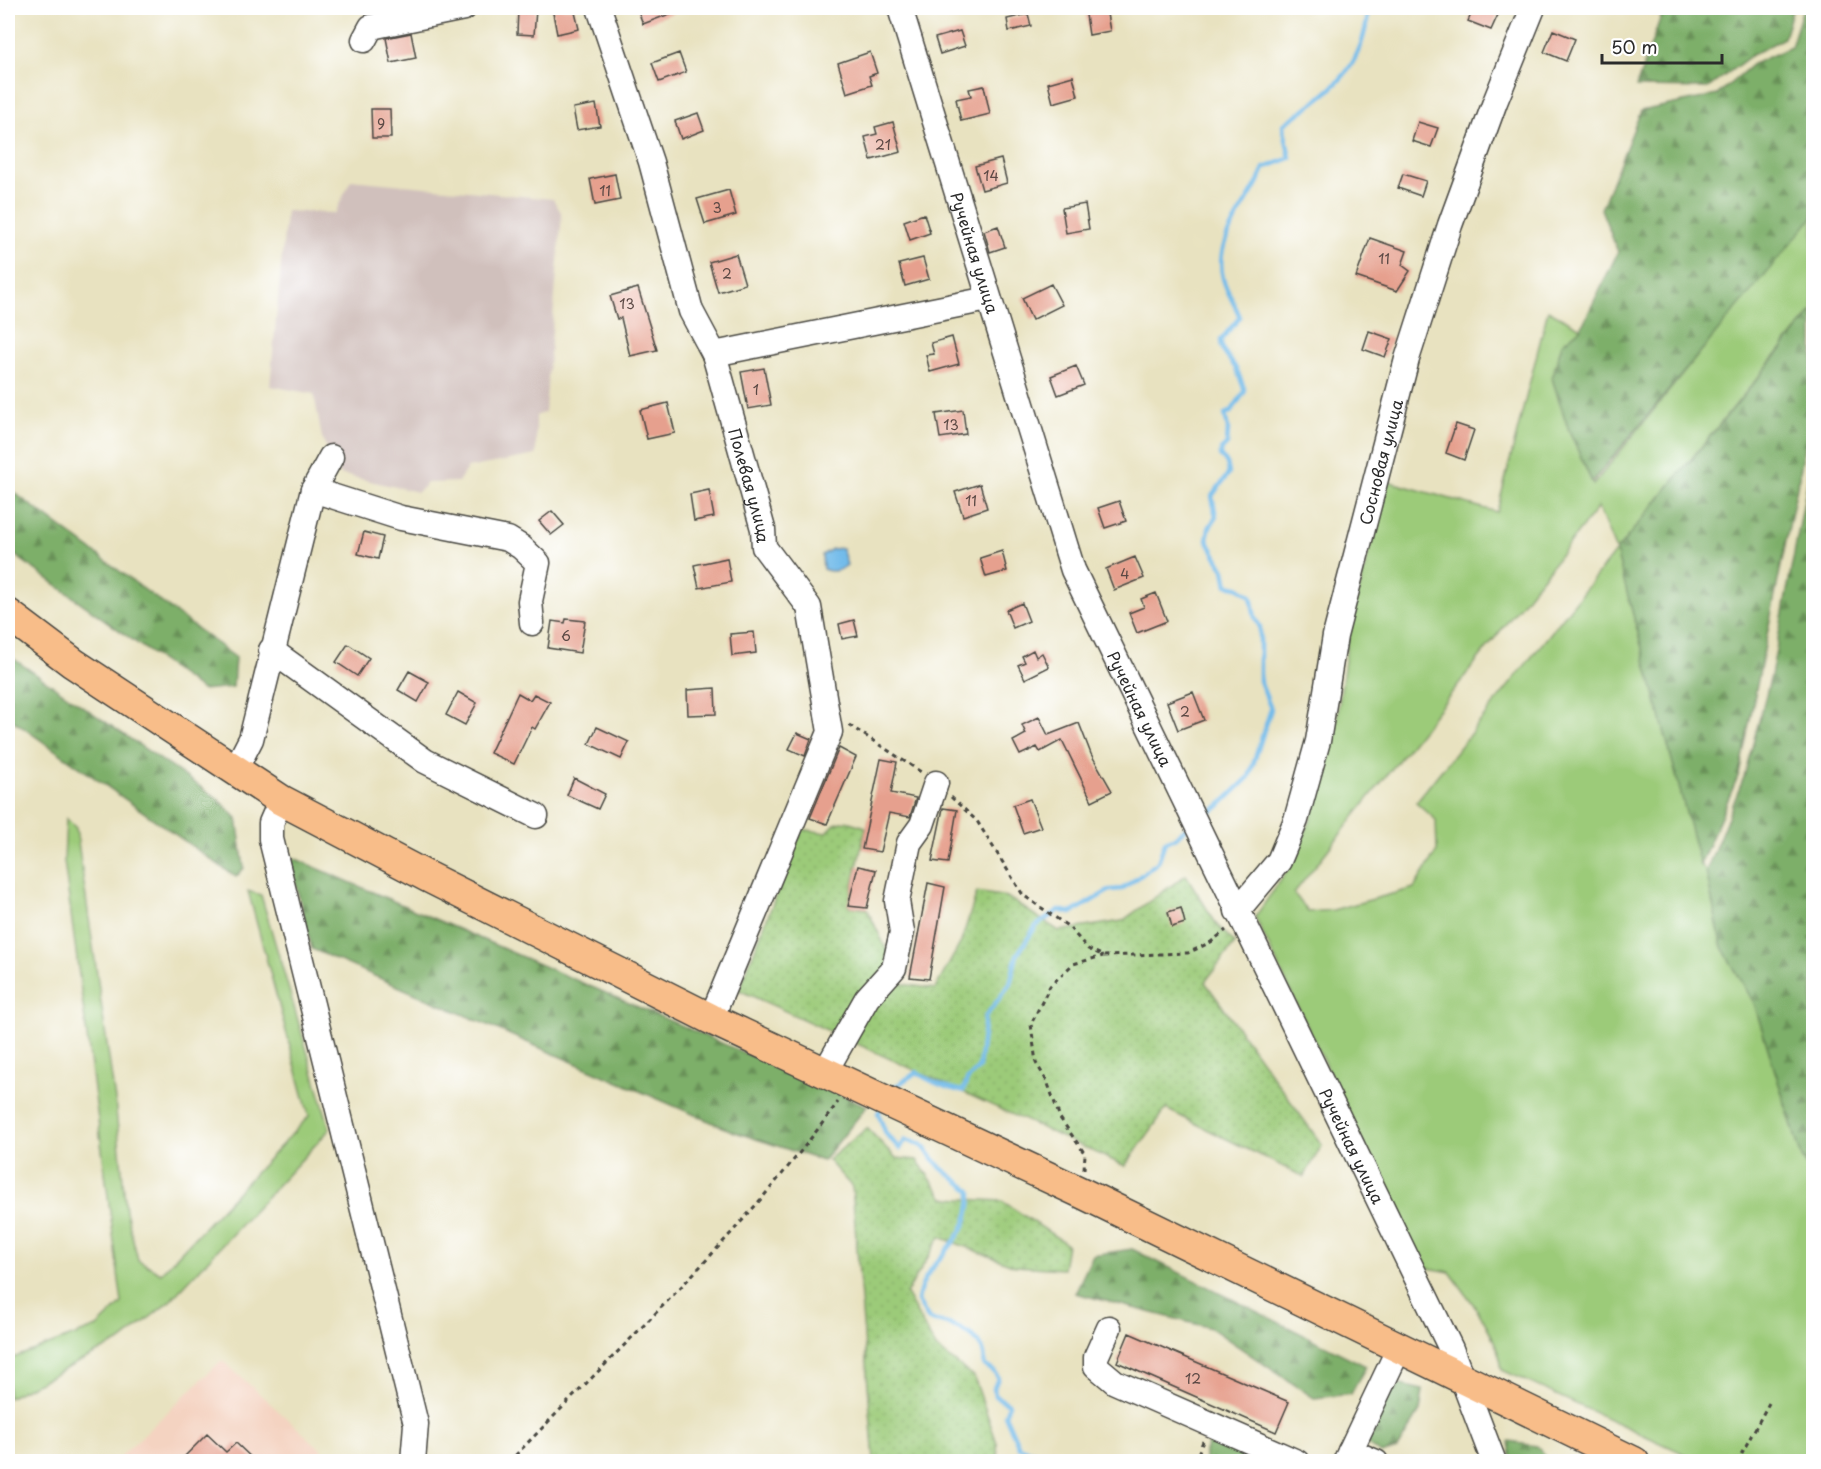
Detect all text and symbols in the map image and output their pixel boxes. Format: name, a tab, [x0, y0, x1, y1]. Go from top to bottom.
scale bar	[1602, 27, 1722, 65]
text: 50 m	[1611, 33, 1658, 60]
house number: 9	[377, 113, 385, 134]
house number: 21	[875, 134, 891, 155]
house number: 14	[983, 165, 999, 186]
house number: 11	[599, 180, 611, 201]
street label: Ручейная улица	[945, 189, 1005, 316]
house number: 3	[712, 197, 722, 218]
house number: 11	[1378, 248, 1390, 269]
house number: 2	[722, 263, 732, 284]
house number: 13	[619, 293, 635, 314]
house number: 1	[753, 379, 759, 400]
street label: Сосновая улица	[1352, 397, 1408, 527]
house number: 13	[943, 414, 959, 435]
street label: Полевая улица	[723, 425, 776, 544]
house number: 11	[965, 490, 977, 511]
house number: 4	[1120, 563, 1130, 584]
house number: 6	[561, 625, 571, 646]
street label: Ручейная улица	[1102, 647, 1178, 770]
house number: 2	[1180, 701, 1190, 722]
street label: Ручейная улица	[1314, 1084, 1391, 1208]
house number: 12	[1185, 1368, 1201, 1389]

